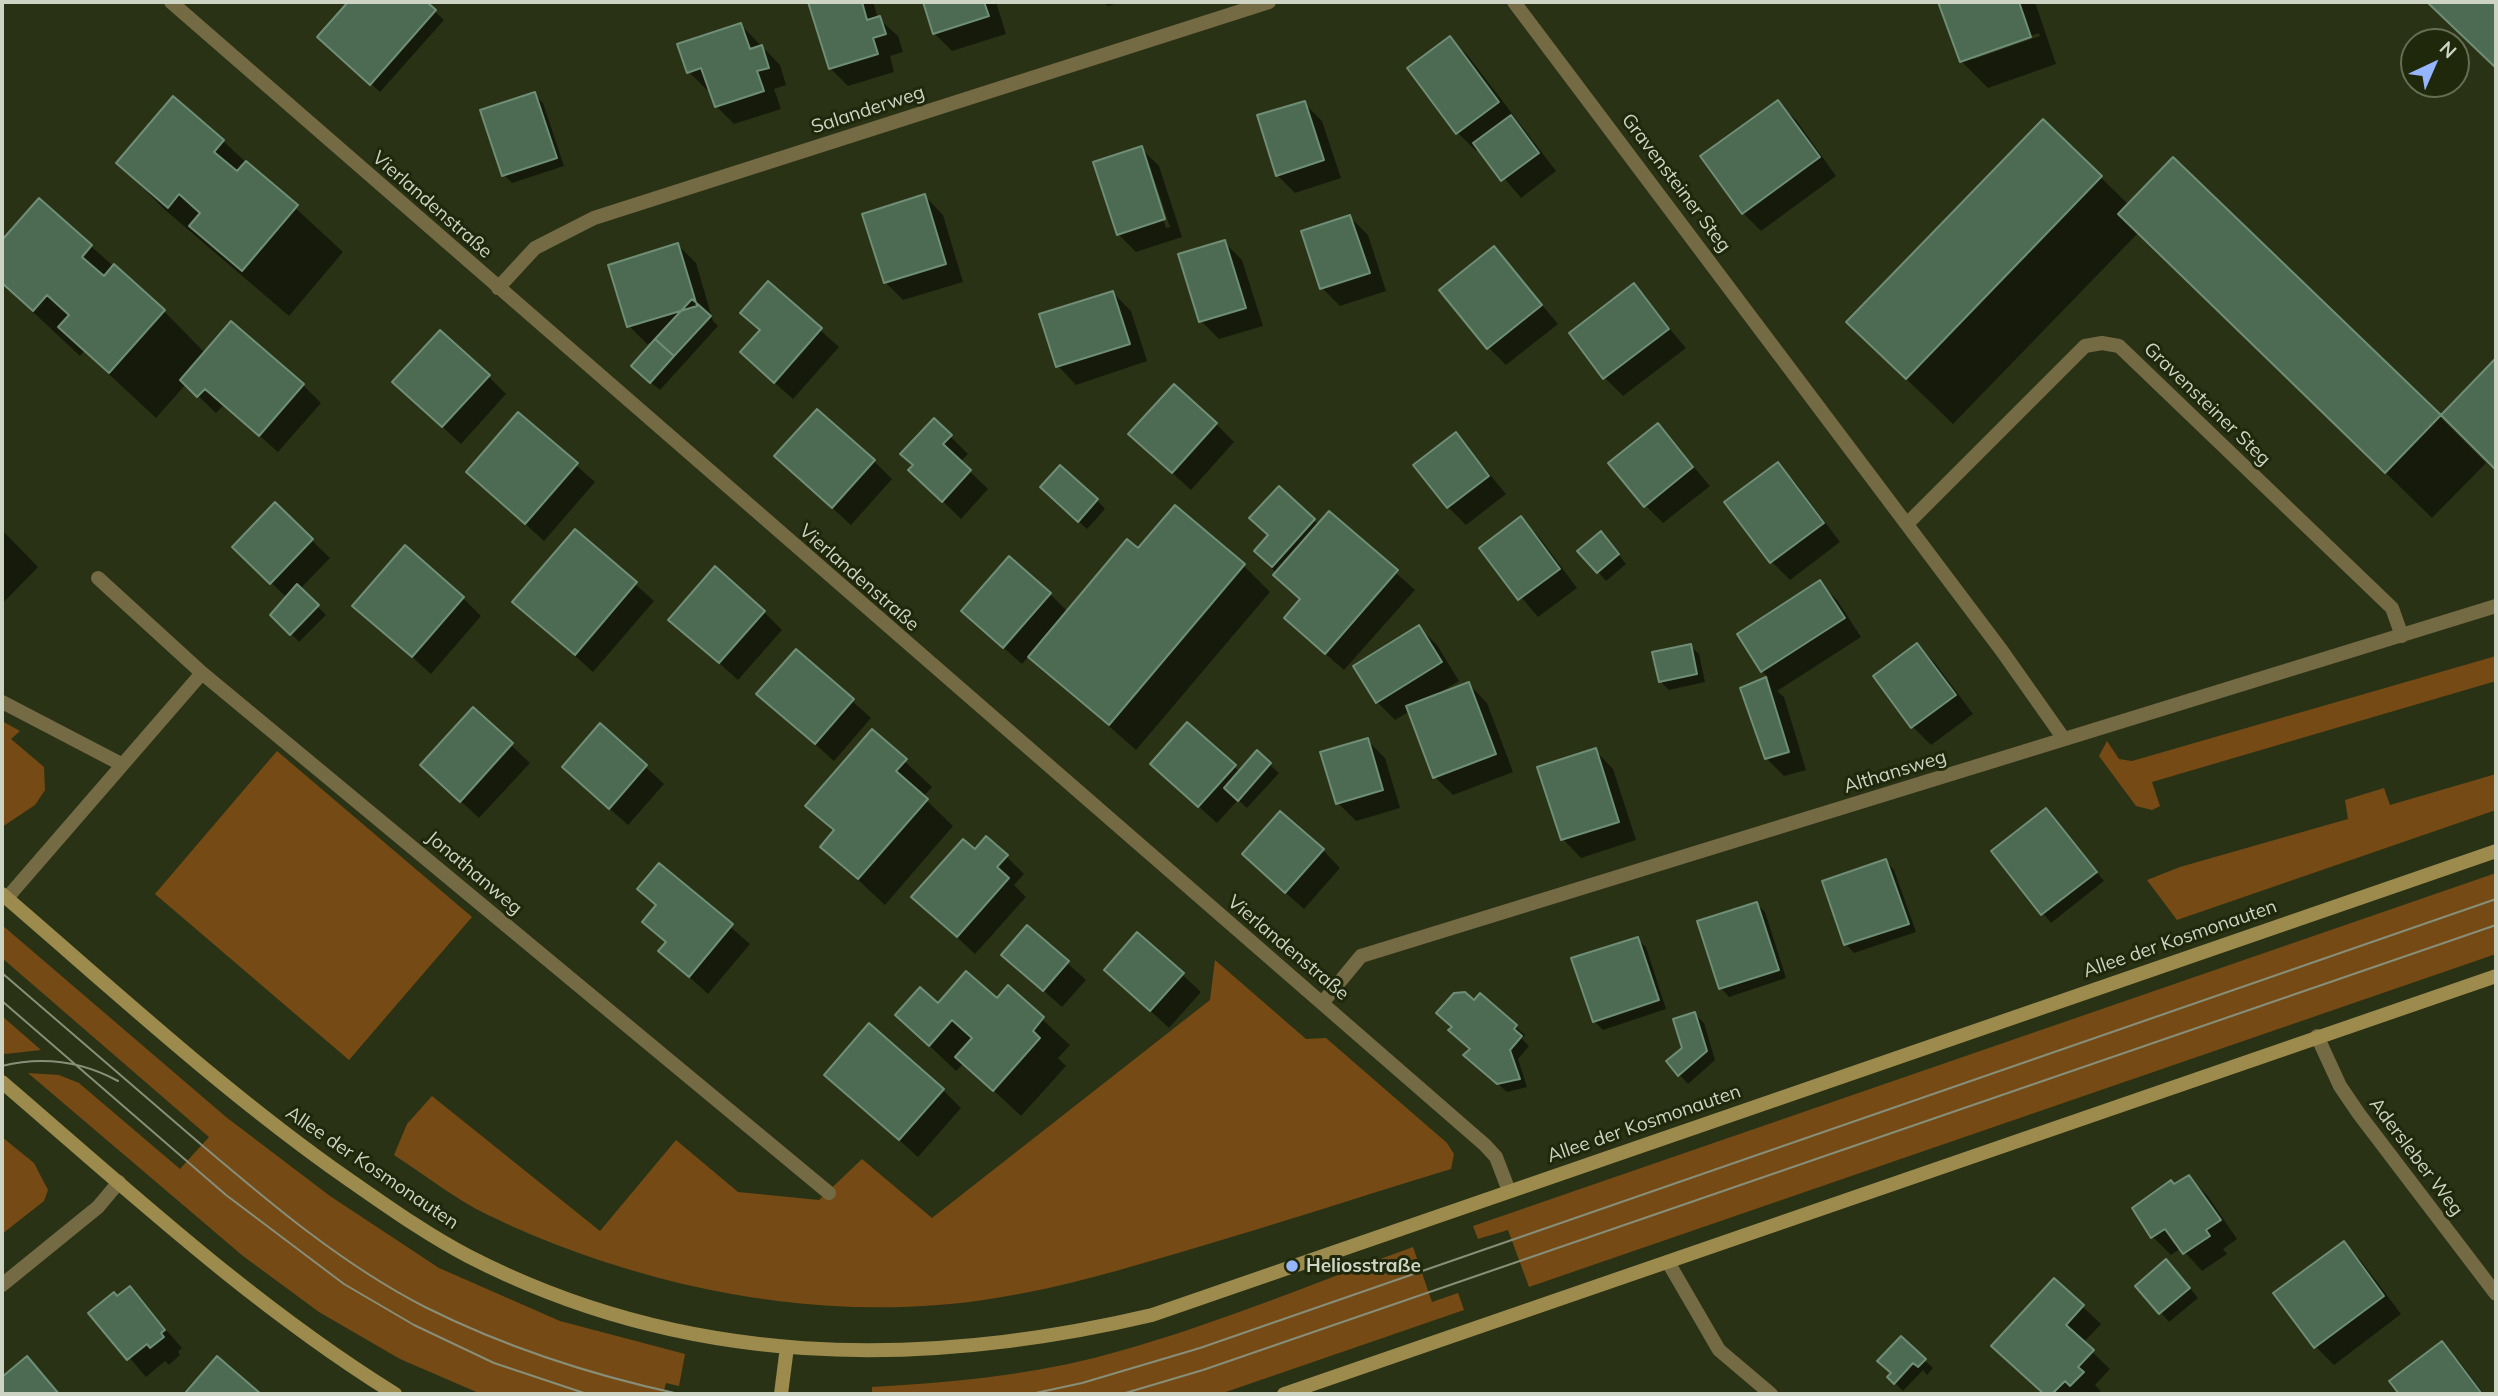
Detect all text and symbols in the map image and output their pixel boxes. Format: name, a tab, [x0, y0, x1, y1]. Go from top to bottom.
north arrow	[2400, 28, 2470, 98]
text: N	[2435, 36, 2462, 63]
street label: Salanderweg	[809, 81, 927, 139]
street label: Gravensteiner Steg	[1616, 109, 1736, 257]
street label: Vierlandenstraße	[367, 147, 497, 263]
street label: Gravensteiner Steg	[2139, 338, 2275, 470]
street label: Vierlandenstraße	[794, 520, 924, 636]
street label: Althansweg	[1841, 746, 1949, 798]
street label: Jonathanweg	[421, 826, 527, 920]
street label: Vierlandenstraße	[1223, 891, 1353, 1005]
street label: Allee der Kosmonauten	[2080, 895, 2280, 983]
street label: Allee der Kosmonauten	[1544, 1080, 1744, 1168]
street label: Adersleber Weg	[2364, 1093, 2468, 1221]
street label: Allee der Kosmonauten	[281, 1102, 463, 1234]
place label: Heliosstraße	[1306, 1255, 1421, 1277]
marker: Heliosstraße	[1284, 1258, 1300, 1274]

